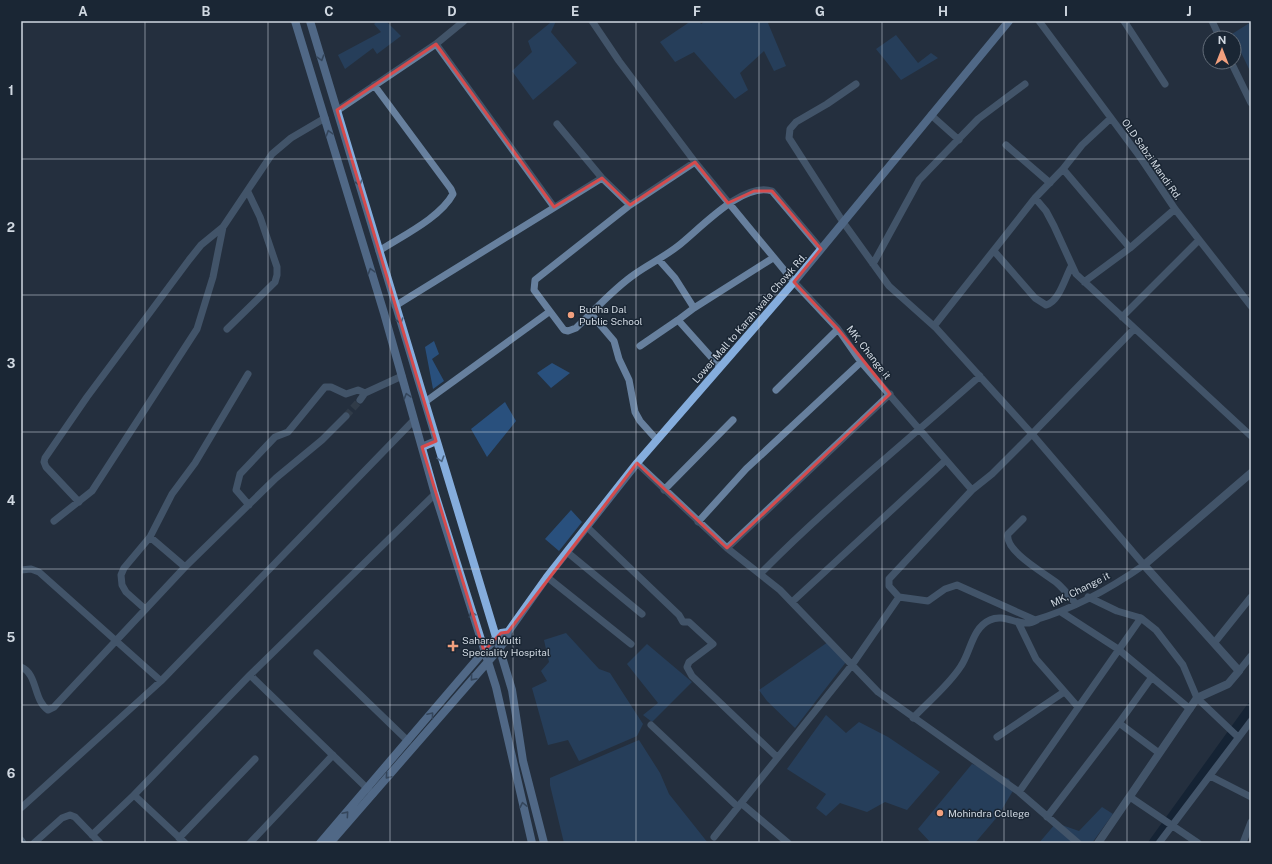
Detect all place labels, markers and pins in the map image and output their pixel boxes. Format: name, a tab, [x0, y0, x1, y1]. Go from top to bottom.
place label: Budha Dal Public School	[579, 303, 643, 327]
marker: Budha Dal Public School	[566, 310, 576, 320]
place label: Sahara Multi Speciality Hospital	[462, 634, 550, 658]
marker: Sahara Multi Speciality Hospital	[447, 640, 459, 652]
place label: Mohindra College	[948, 807, 1030, 819]
marker: Mohindra College	[935, 808, 945, 818]

